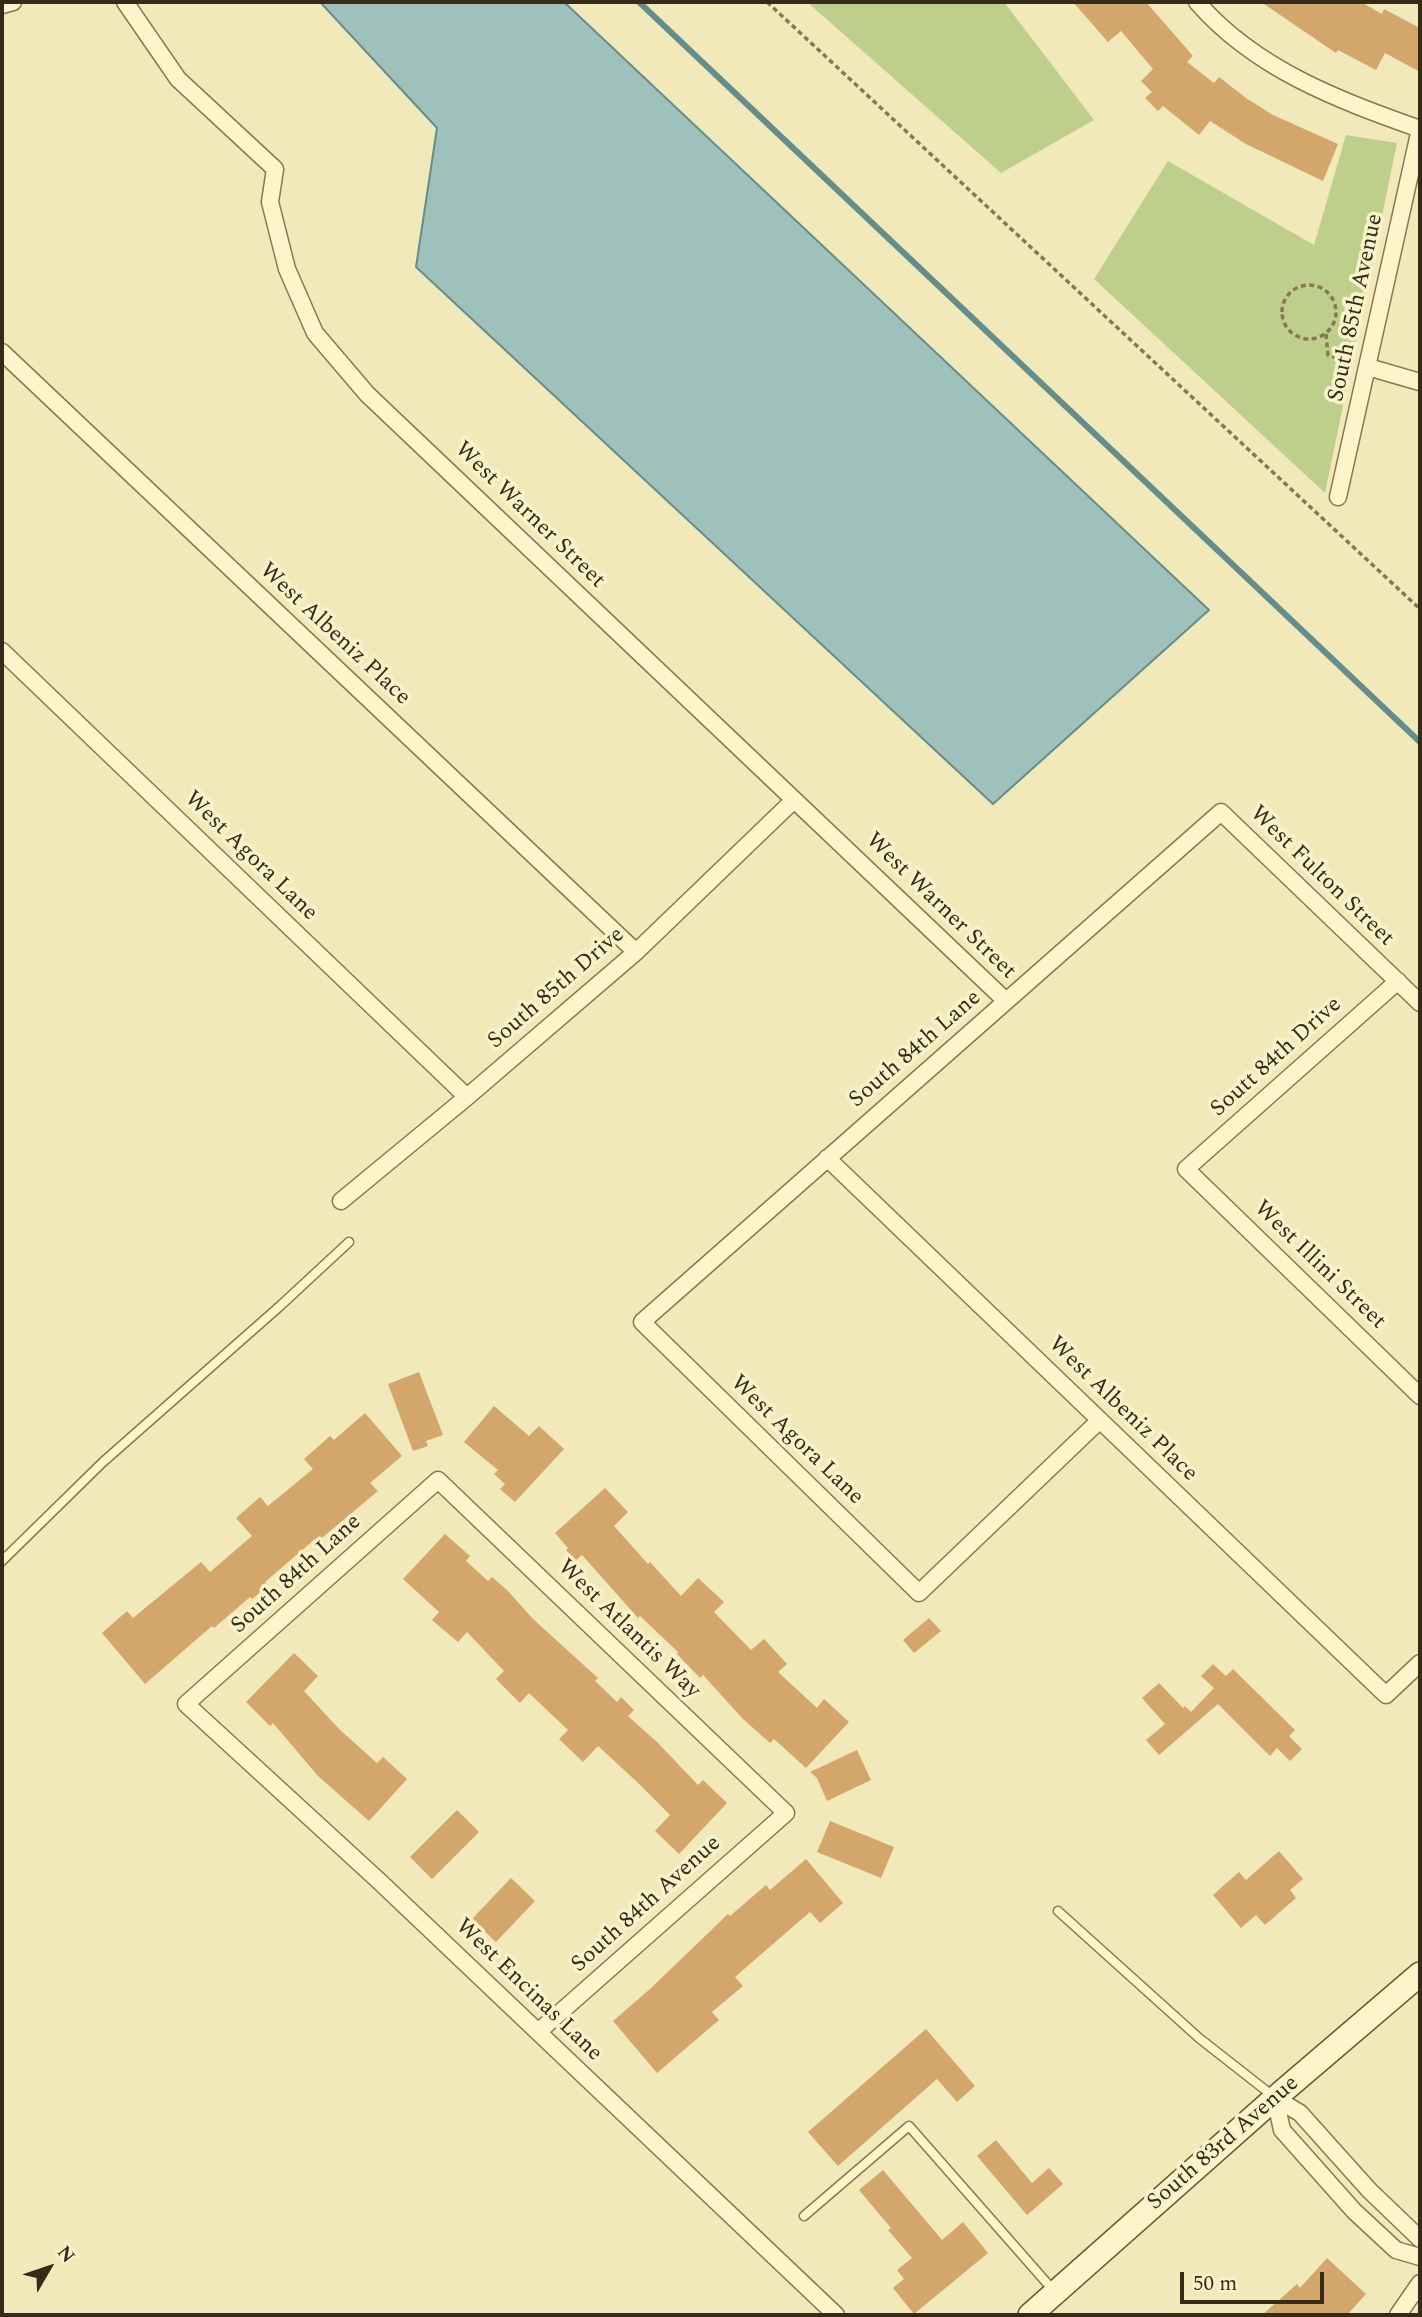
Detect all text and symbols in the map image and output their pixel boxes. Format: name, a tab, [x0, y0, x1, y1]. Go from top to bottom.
street label: South 85th Avenue	[1324, 211, 1390, 405]
street label: West Warner Street	[448, 437, 610, 595]
street label: West Albeniz Place	[253, 558, 415, 712]
street label: West Agora Lane	[177, 786, 323, 928]
street label: West Fulton Street	[1243, 801, 1399, 953]
street label: West Warner Street	[859, 828, 1021, 986]
street label: South 85th Drive	[483, 922, 631, 1056]
street label: South 84th Lane	[844, 985, 988, 1115]
street label: Soutt 84th Drive	[1206, 992, 1348, 1124]
street label: West Illini Street	[1247, 1196, 1391, 1336]
street label: West Albeniz Place	[1042, 1332, 1202, 1488]
street label: West Agora Lane	[723, 1370, 869, 1512]
street label: South 84th Lane	[226, 1509, 368, 1641]
street label: West Atlantis Way	[551, 1555, 705, 1705]
street label: South 84th Avenue	[567, 1831, 727, 1979]
street label: West Encinas Lane	[449, 1914, 607, 2068]
street label: South 83rd Avenue	[1143, 2071, 1305, 2217]
north arrow	[14, 2233, 84, 2303]
text: N	[50, 2239, 82, 2270]
scale bar	[1184, 2258, 1328, 2302]
text: 50 m	[1193, 2268, 1237, 2300]

